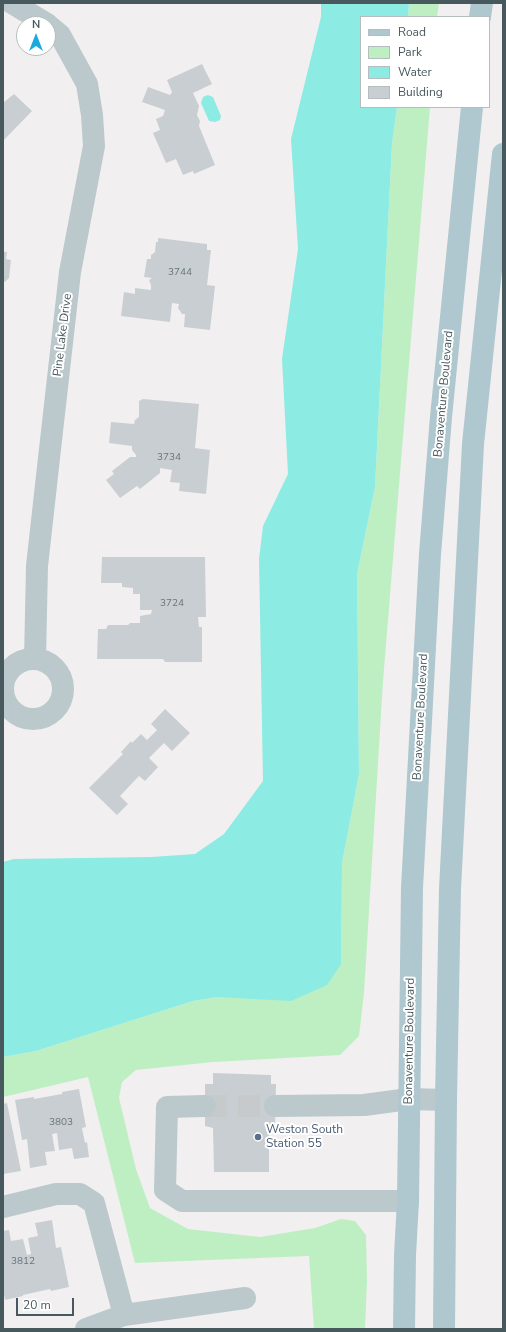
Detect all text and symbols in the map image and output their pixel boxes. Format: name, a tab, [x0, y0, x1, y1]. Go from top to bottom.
north arrow	[16, 16, 56, 56]
legend	[360, 16, 490, 108]
text: N	[32, 17, 40, 32]
text: Road	[398, 24, 426, 40]
text: Park	[398, 44, 422, 60]
text: Water	[398, 64, 432, 80]
text: Building	[398, 84, 443, 100]
house number: 3744	[168, 267, 192, 279]
street label: Pine Lake Drive	[51, 293, 75, 377]
street label: Bonaventure Boulevard	[431, 330, 457, 458]
house number: 3734	[157, 452, 181, 464]
house number: 3724	[160, 598, 184, 610]
street label: Bonaventure Boulevard	[410, 653, 432, 781]
street label: Bonaventure Boulevard	[402, 978, 418, 1104]
house number: 3803	[49, 1117, 73, 1129]
place label: Weston South Station 55	[266, 1123, 343, 1151]
marker: Weston South Station 55	[253, 1132, 263, 1142]
house number: 3812	[11, 1256, 35, 1268]
scale bar	[18, 1290, 76, 1316]
text: 20 m	[23, 1297, 51, 1313]

